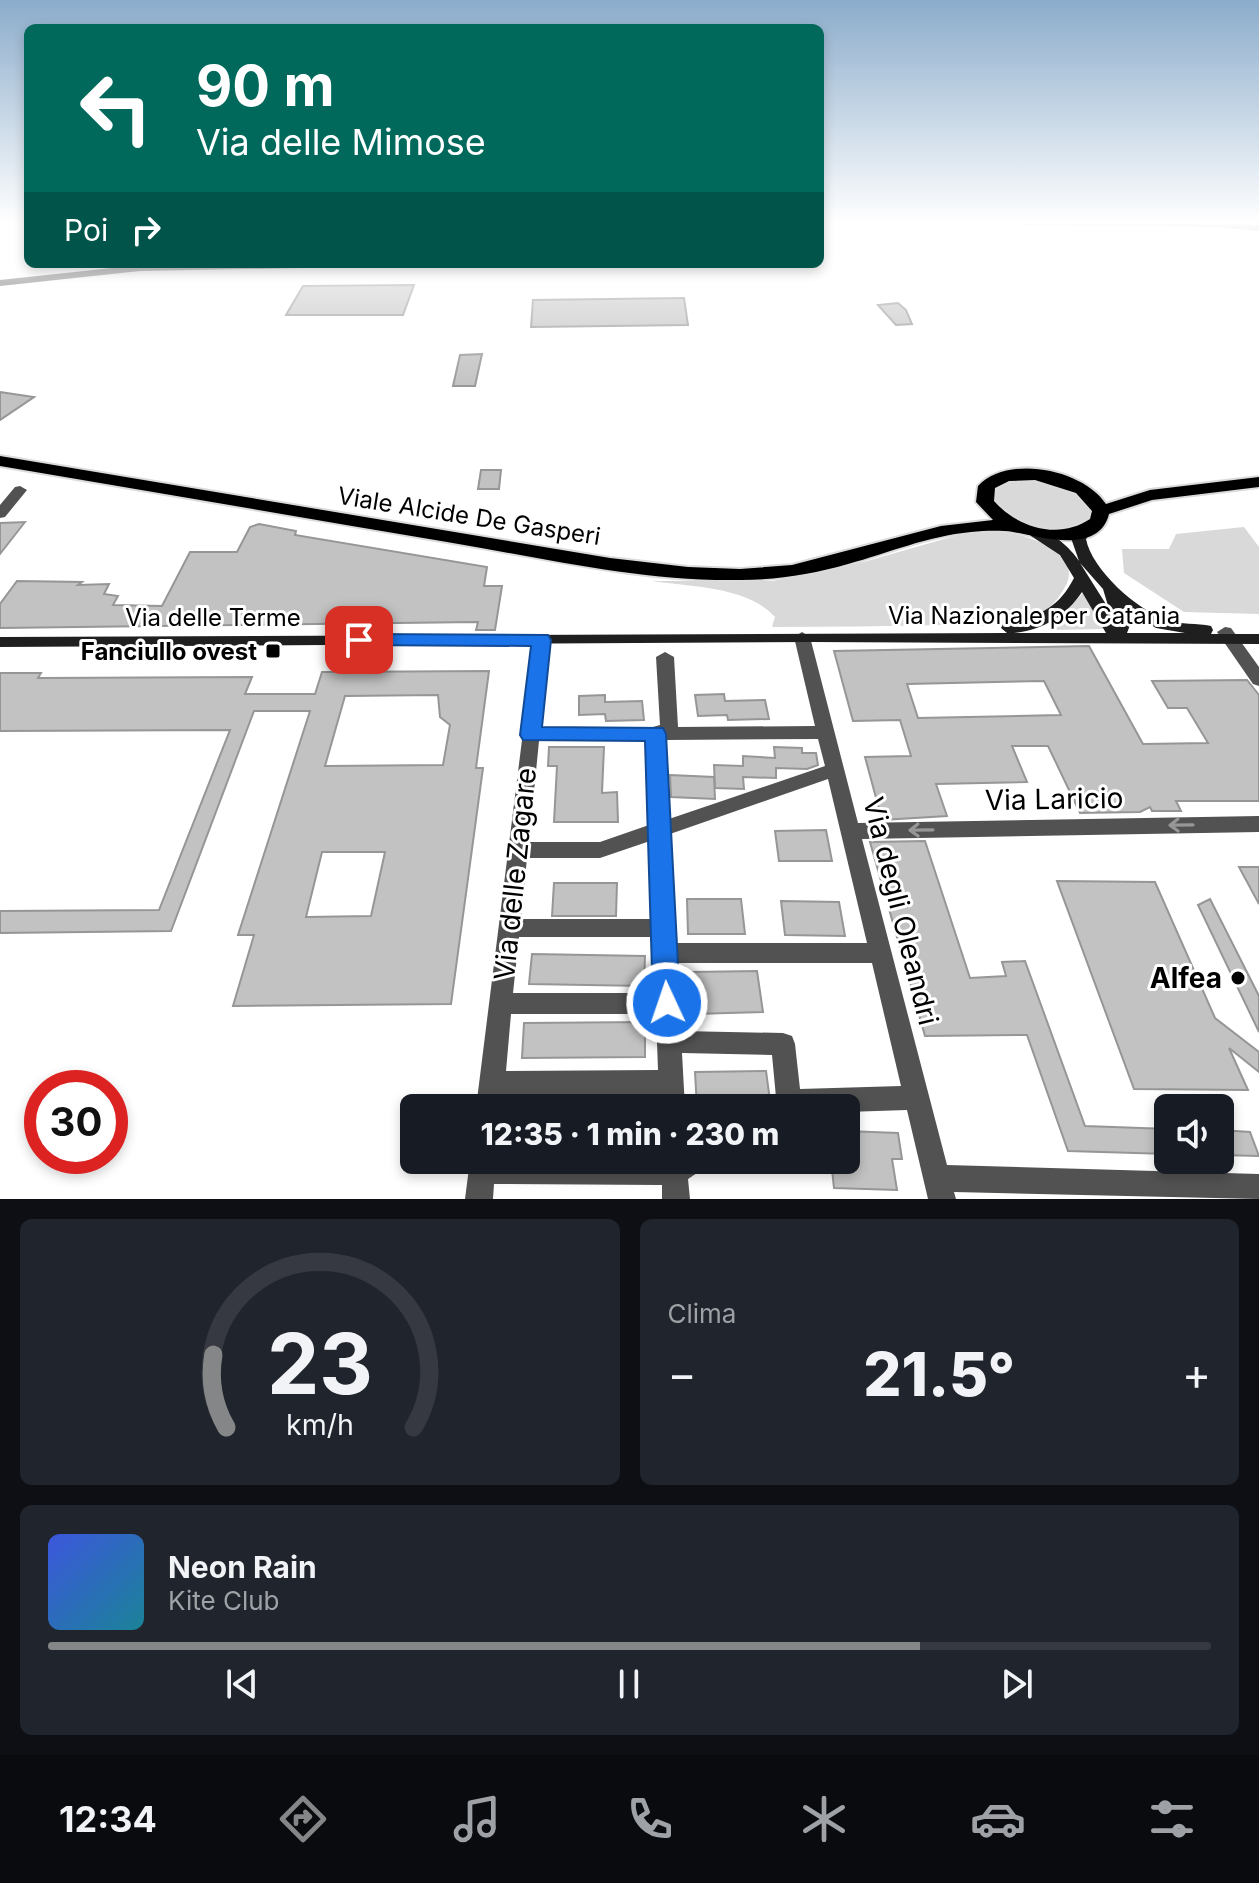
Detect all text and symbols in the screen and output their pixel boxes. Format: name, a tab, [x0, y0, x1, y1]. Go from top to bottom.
text: 90 m	[196, 52, 335, 120]
icon: left	[64, 56, 168, 160]
text: Via delle Mimose	[196, 120, 486, 164]
icon: right	[124, 208, 168, 252]
text: Poi	[64, 212, 108, 248]
street label: Viale Alcide De Gasperi	[335, 481, 603, 551]
street label: Via Nazionale per Catania	[888, 601, 1180, 630]
street label: Via delle Terme	[125, 603, 301, 632]
pin	[325, 606, 393, 674]
icon: arrive	[337, 618, 381, 662]
place label: Fanciullo ovest	[81, 637, 257, 666]
marker: Fanciullo ovest	[264, 642, 282, 660]
street label: Via delle Zagare	[487, 766, 543, 982]
street label: Via Laricio	[984, 781, 1124, 817]
street label: Via degli Oleandri	[856, 793, 946, 1029]
one-way arrow	[1168, 818, 1195, 833]
one-way arrow	[908, 822, 935, 837]
position arrow	[625, 961, 709, 1045]
place label: Alfea	[1150, 961, 1222, 995]
marker: Alfea	[1229, 969, 1247, 987]
speed limit sign: 30	[24, 1070, 128, 1174]
map controls	[1154, 1094, 1234, 1174]
button: sound	[1154, 1094, 1234, 1174]
text: 12:35 · 1 min · 230 m	[481, 1116, 779, 1152]
text: Clima	[668, 1298, 736, 1329]
text: 23	[267, 1313, 373, 1414]
text: 21.5°	[863, 1338, 1015, 1410]
text: −	[668, 1347, 697, 1401]
text: +	[1182, 1347, 1211, 1401]
text: km/h	[286, 1407, 354, 1442]
text: Neon Rain	[168, 1549, 317, 1585]
text: Kite Club	[168, 1585, 279, 1616]
icon: previous	[220, 1662, 264, 1706]
icon: pause	[607, 1662, 651, 1706]
icon: next	[995, 1662, 1039, 1706]
icon: directions	[275, 1791, 331, 1847]
icon: music	[449, 1791, 505, 1847]
icon: phone	[622, 1791, 678, 1847]
icon: climate	[796, 1791, 852, 1847]
icon: car	[970, 1791, 1026, 1847]
icon: filters	[1144, 1791, 1200, 1847]
text: 12:34	[59, 1797, 157, 1841]

